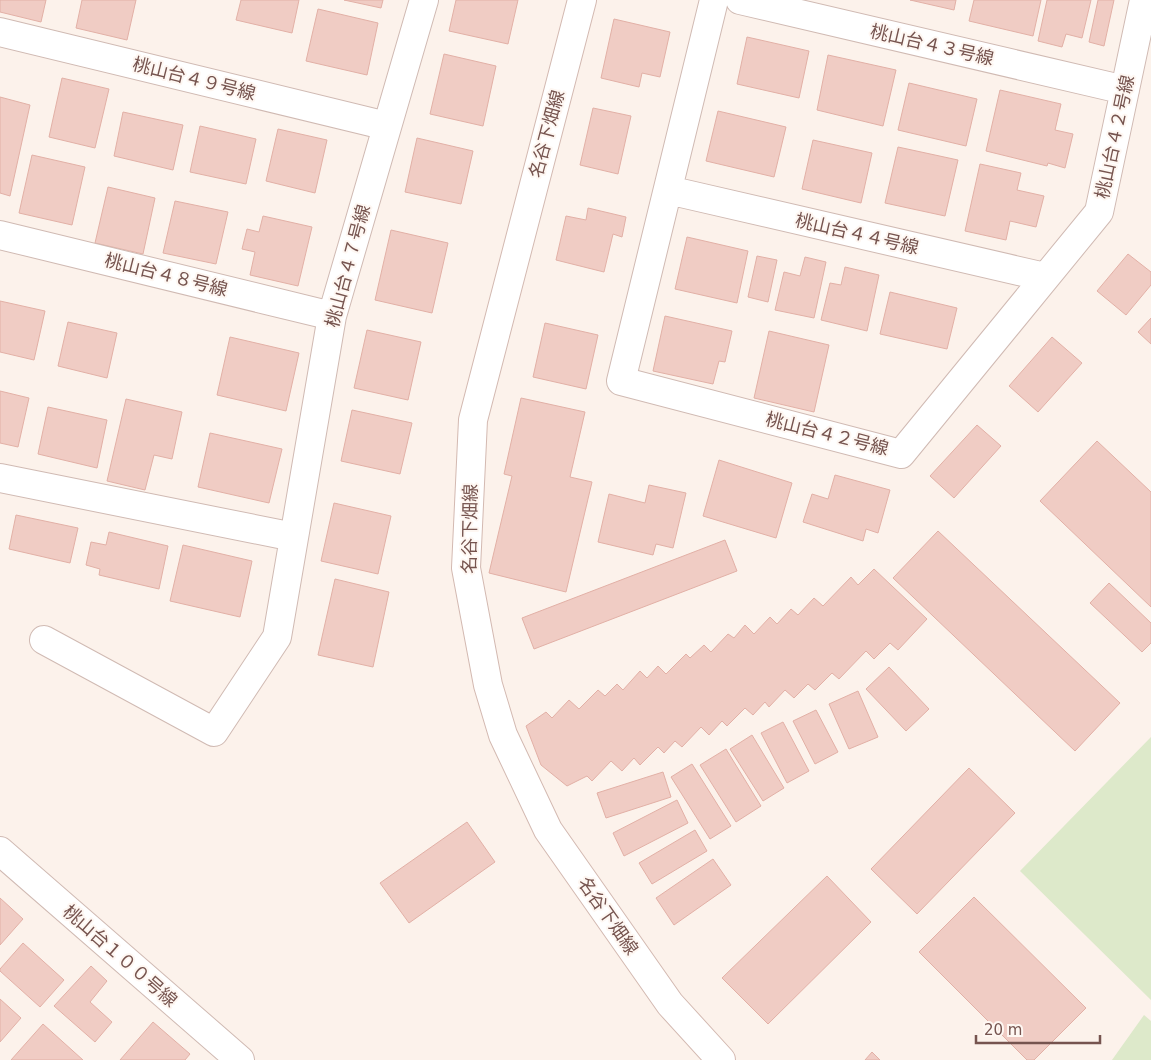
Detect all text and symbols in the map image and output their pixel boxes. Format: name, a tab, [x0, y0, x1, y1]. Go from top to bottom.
street label: 桃山台４３号線	[868, 20, 996, 69]
street label: 桃山台４９号線	[130, 53, 258, 104]
street label: 桃山台４２号線	[1091, 73, 1138, 201]
street label: 名谷下畑線	[525, 88, 568, 180]
street label: 桃山台４７号線	[321, 202, 374, 329]
street label: 桃山台４４号線	[793, 209, 921, 258]
street label: 桃山台４８号線	[102, 249, 230, 300]
street label: 桃山台４２号線	[763, 408, 891, 459]
street label: 名谷下畑線	[458, 484, 481, 574]
street label: 名谷下畑線	[574, 873, 643, 959]
street label: 桃山台１００号線	[59, 900, 182, 1011]
scale bar	[976, 1012, 1100, 1044]
text: 20 m	[984, 1021, 1022, 1039]

